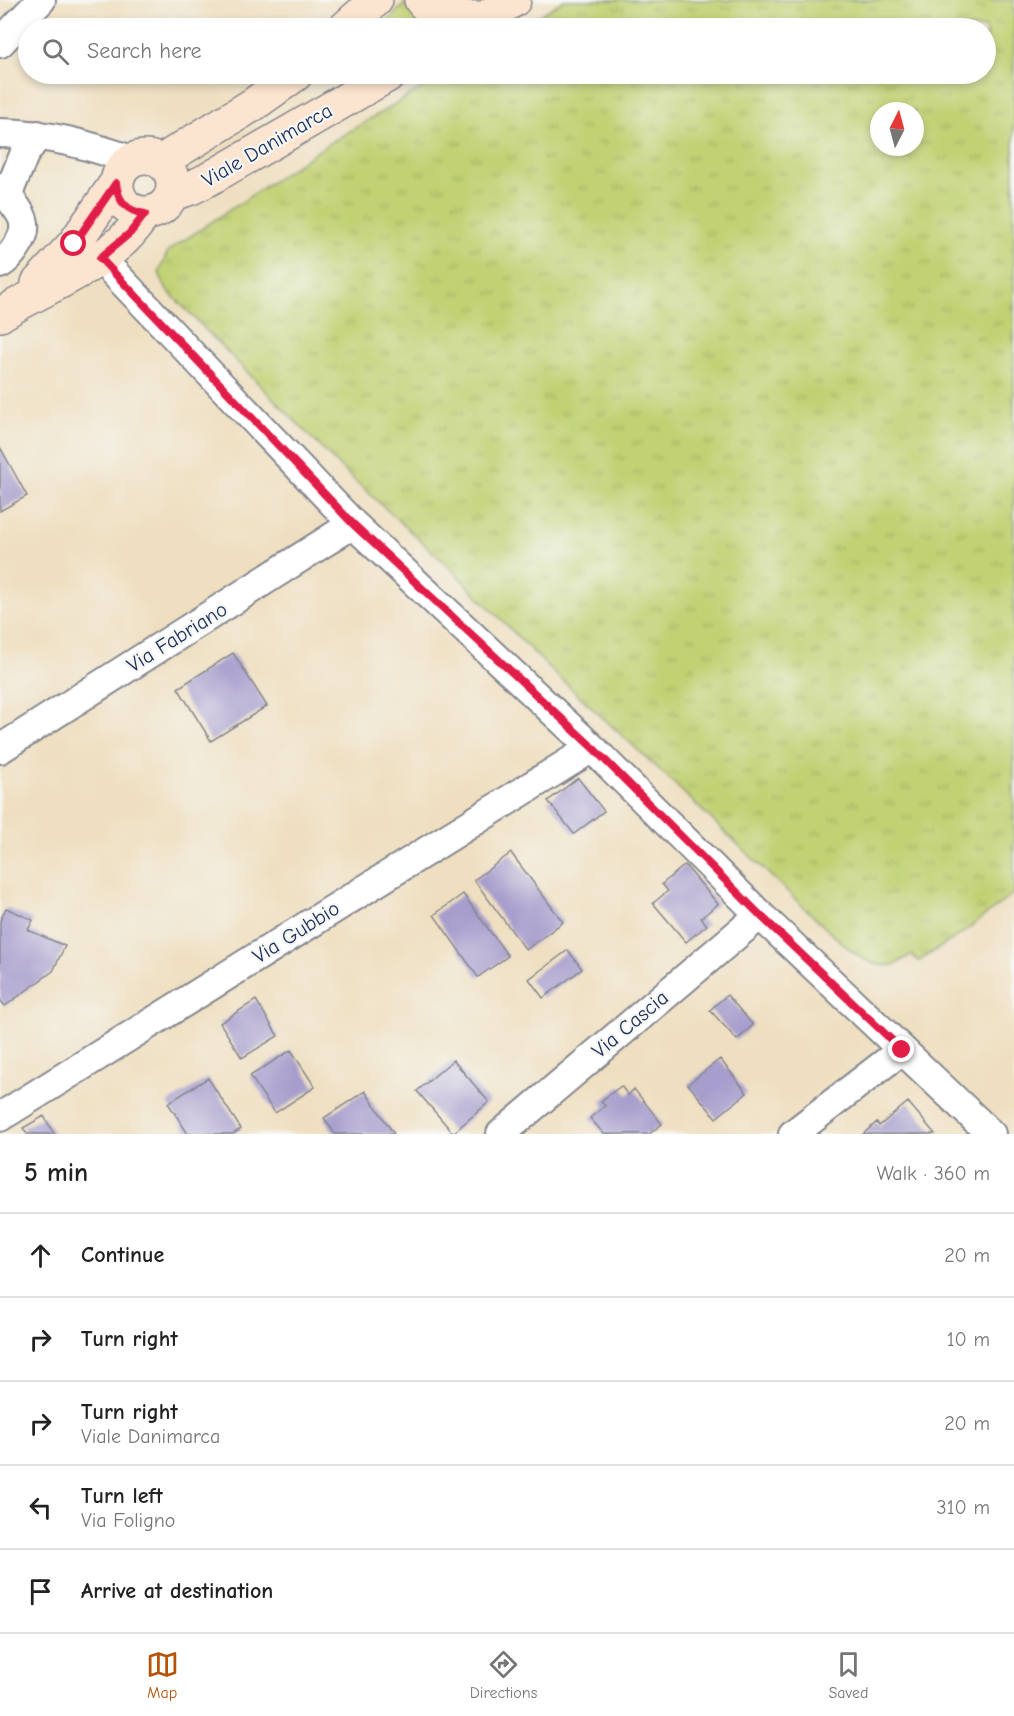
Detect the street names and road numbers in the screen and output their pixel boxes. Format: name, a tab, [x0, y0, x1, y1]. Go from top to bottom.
street label: Viale Danimarca	[198, 98, 336, 192]
street label: Via Fabriano	[123, 597, 231, 677]
street label: Via Gubbio	[248, 896, 344, 968]
street label: Via Cascia	[587, 985, 673, 1063]

